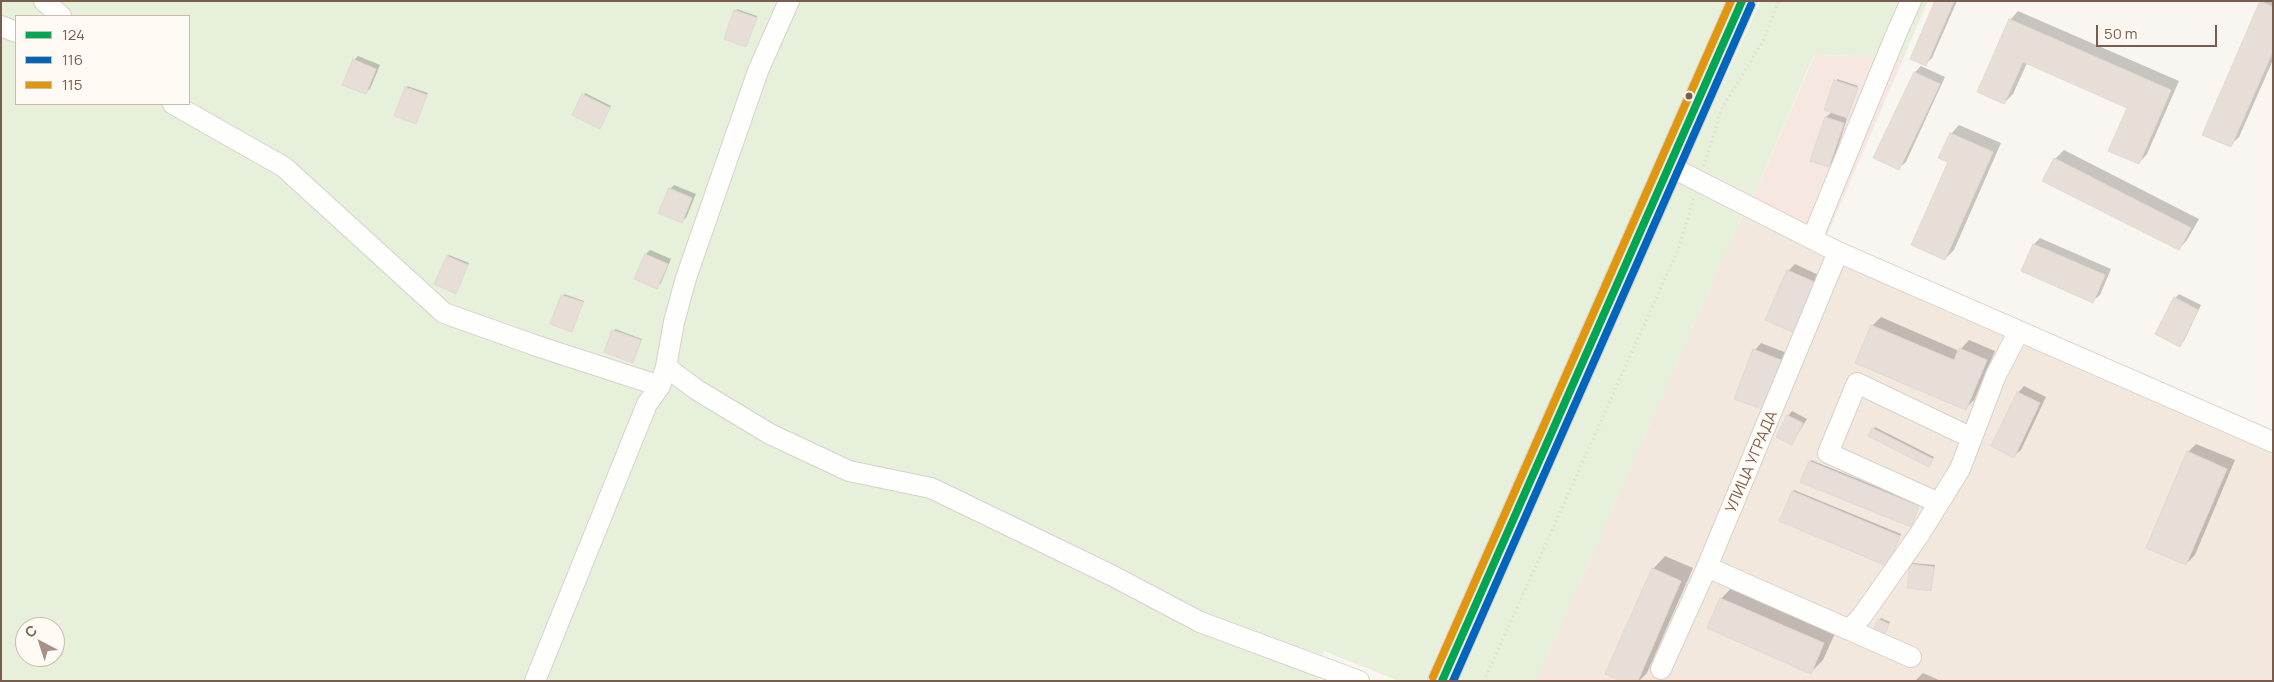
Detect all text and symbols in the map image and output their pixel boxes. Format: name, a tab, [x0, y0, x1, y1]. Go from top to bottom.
legend	[15, 15, 190, 105]
scale bar	[2099, 15, 2220, 47]
text: 50 m	[2104, 23, 2138, 44]
text: 124	[62, 24, 85, 45]
text: 116	[62, 49, 83, 70]
text: 115	[62, 74, 82, 95]
unlabelled marker	[1684, 91, 1694, 101]
street label: УЛИЦА УГРАДА	[1722, 408, 1782, 516]
north arrow	[15, 617, 65, 667]
text: С	[21, 620, 41, 641]

